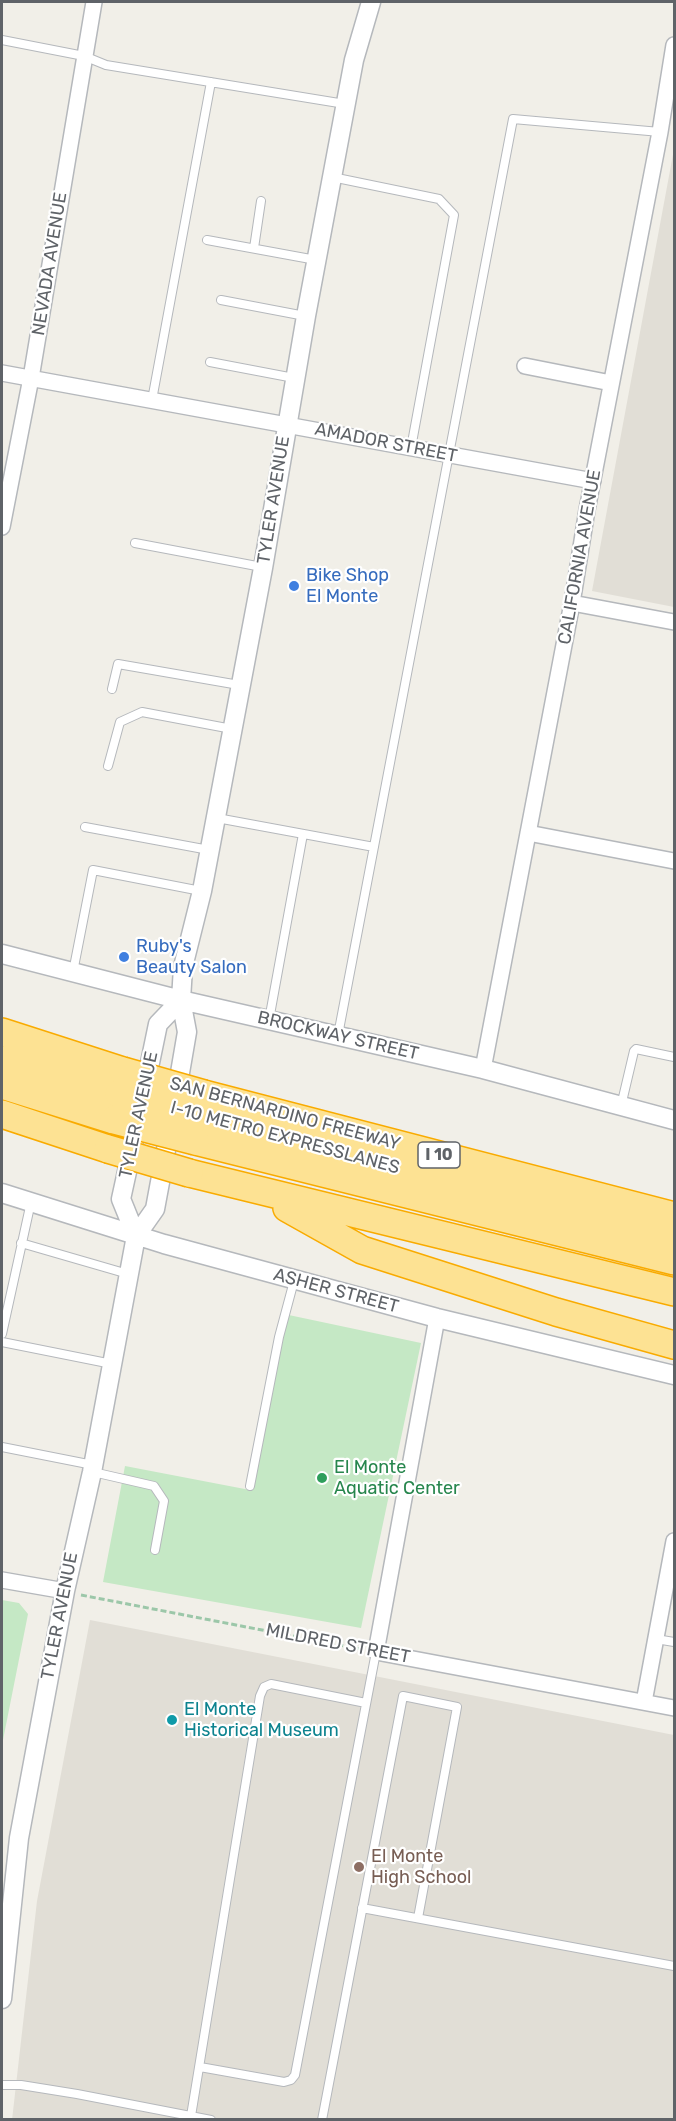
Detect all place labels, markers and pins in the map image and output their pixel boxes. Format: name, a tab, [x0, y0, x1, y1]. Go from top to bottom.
place label: Bike Shop El Monte	[306, 565, 389, 608]
marker: Bike Shop El Monte	[287, 579, 301, 593]
place label: Ruby's Beauty Salon	[136, 936, 247, 978]
marker: Ruby's Beauty Salon	[117, 950, 131, 964]
place label: El Monte Aquatic Center	[334, 1457, 460, 1500]
marker: El Monte Aquatic Center	[315, 1471, 329, 1485]
place label: El Monte Historical Museum	[184, 1699, 339, 1742]
marker: El Monte Historical Museum	[165, 1713, 179, 1727]
place label: El Monte High School	[371, 1846, 471, 1888]
marker: El Monte High School	[352, 1860, 366, 1874]

